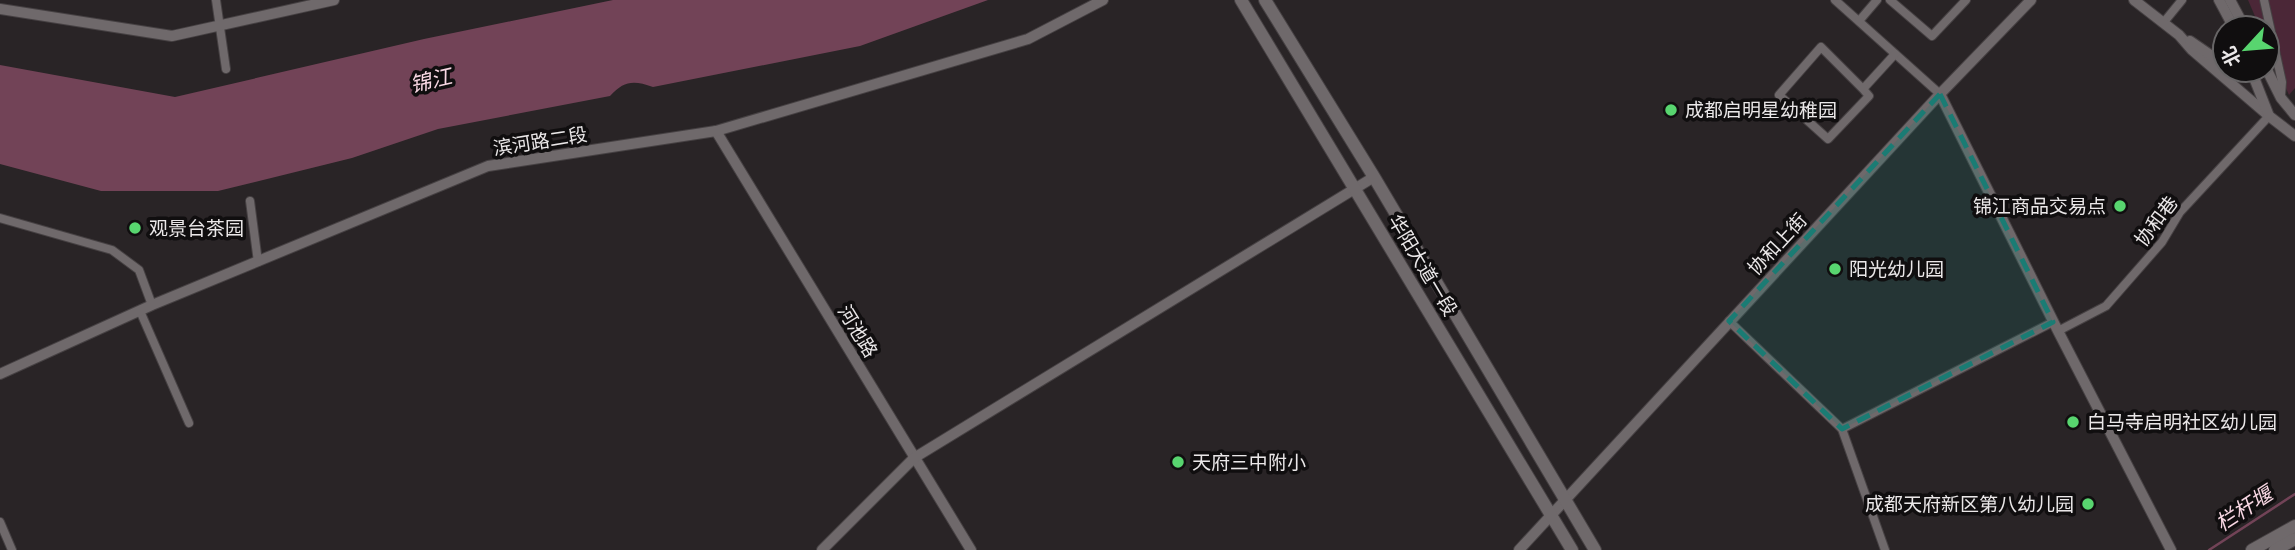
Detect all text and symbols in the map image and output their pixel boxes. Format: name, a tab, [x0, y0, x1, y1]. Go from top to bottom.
north arrow	[2211, 14, 2281, 84]
text: 北	[2217, 43, 2246, 70]
water label: 锦江	[408, 63, 456, 97]
place label: 成都启明星幼稚园	[1685, 99, 1837, 122]
marker: 成都启明星幼稚园	[1663, 102, 1679, 118]
street label: 滨河路二段	[491, 123, 589, 160]
street label: 协和巷	[2130, 192, 2183, 251]
place label: 锦江商品交易点	[1973, 195, 2106, 218]
marker: 锦江商品交易点	[2112, 198, 2128, 214]
street label: 协和上街	[1743, 209, 1812, 280]
street label: 华阳大道一段	[1383, 210, 1462, 320]
place label: 观景台茶园	[149, 217, 244, 240]
marker: 观景台茶园	[127, 220, 143, 236]
place label: 阳光幼儿园	[1849, 258, 1944, 281]
marker: 阳光幼儿园	[1827, 261, 1843, 277]
street label: 河池路	[833, 301, 882, 362]
place label: 白马寺启明社区幼儿园	[2087, 411, 2277, 434]
marker: 白马寺启明社区幼儿园	[2065, 414, 2081, 430]
place label: 天府三中附小	[1192, 451, 1306, 474]
marker: 天府三中附小	[1170, 454, 1186, 470]
water label: 栏杆堰	[2211, 479, 2279, 536]
place label: 成都天府新区第八幼儿园	[1865, 493, 2074, 516]
marker: 成都天府新区第八幼儿园	[2080, 496, 2096, 512]

